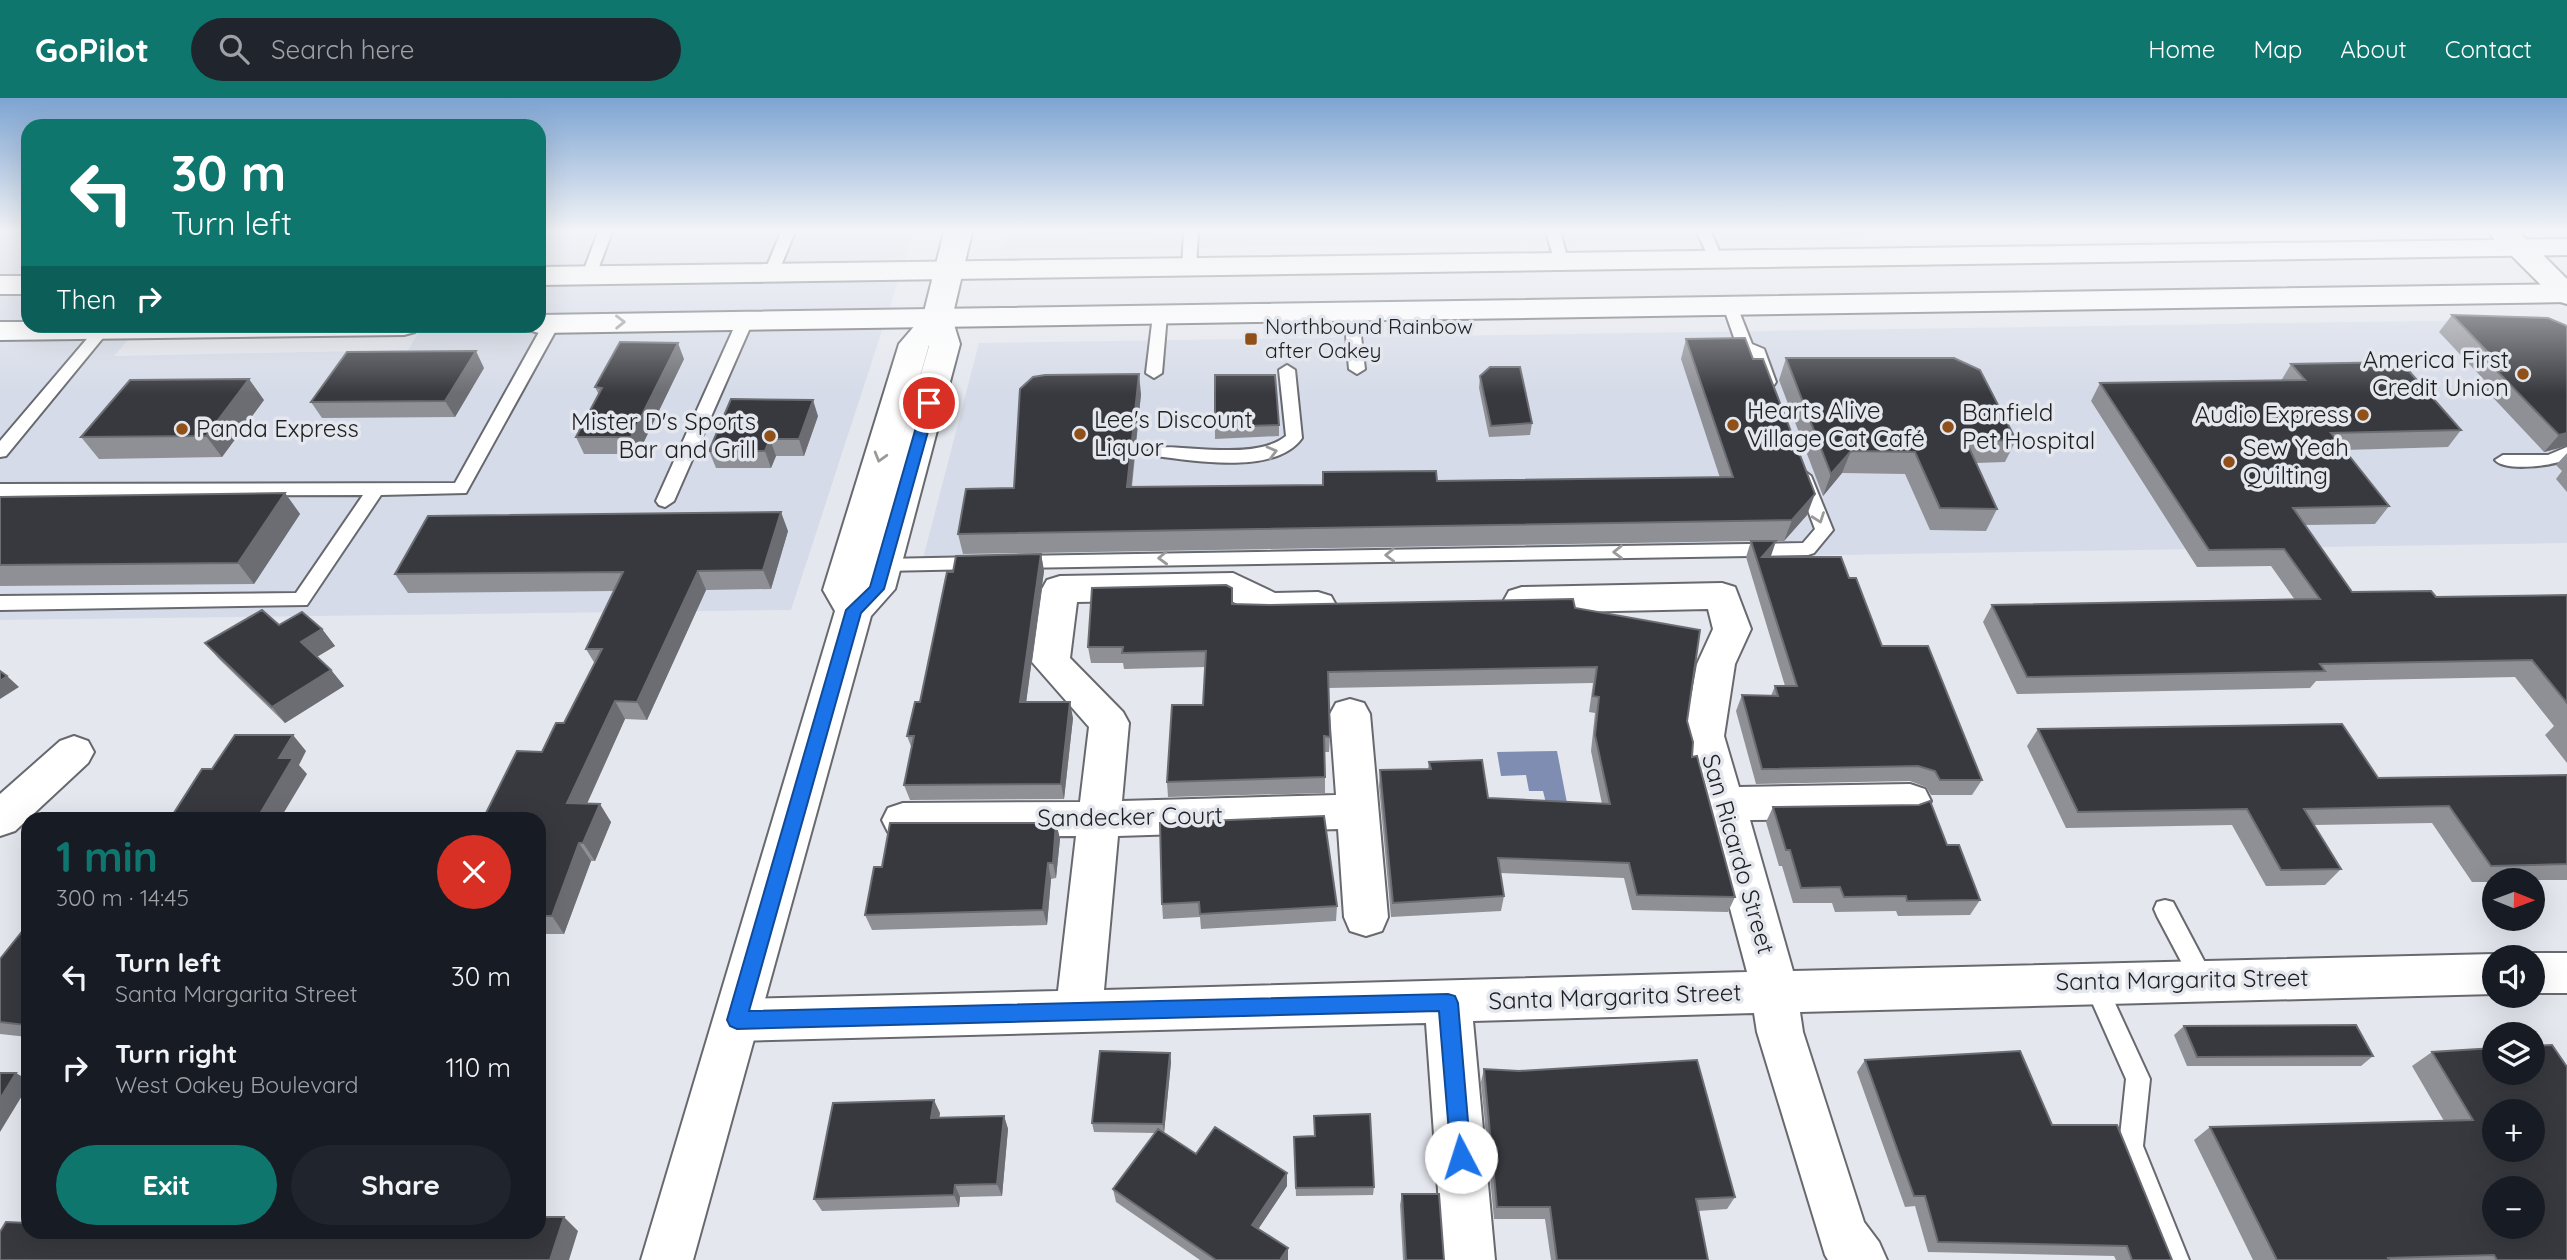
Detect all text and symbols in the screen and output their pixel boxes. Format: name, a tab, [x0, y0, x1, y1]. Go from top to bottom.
search box	[191, 18, 681, 81]
text: GoPilot	[35, 29, 149, 70]
icon: search	[215, 30, 253, 68]
text: Search here	[271, 33, 414, 66]
text: Home	[2148, 34, 2215, 64]
text: Map	[2253, 34, 2302, 64]
text: About	[2340, 34, 2407, 64]
text: Contact	[2445, 34, 2532, 64]
text: 30 m	[171, 142, 286, 203]
icon: left	[56, 147, 147, 238]
text: Turn left	[171, 203, 292, 243]
icon: right	[130, 280, 168, 318]
text: Then	[56, 283, 116, 316]
place label: Northbound Rainbow after Oakey	[1265, 313, 1473, 363]
one-way arrow	[615, 315, 626, 330]
marker: Northbound Rainbow after Oakey	[1243, 331, 1259, 347]
place label: America First Credit Union	[2363, 344, 2509, 402]
marker: America First Credit Union	[2515, 366, 2531, 382]
pin	[899, 373, 959, 433]
icon: arrive	[910, 384, 948, 422]
place label: Hearts Alive Village Cat Café	[1747, 395, 1925, 453]
place label: Banfield Pet Hospital	[1962, 397, 2095, 455]
place label: Audio Express	[2195, 399, 2349, 429]
place label: Lee's Discount Liquor	[1094, 404, 1253, 462]
place label: Mister D's Sports Bar and Grill	[571, 406, 756, 464]
marker: Audio Express	[2355, 407, 2371, 423]
place label: Panda Express	[196, 413, 359, 443]
marker: Hearts Alive Village Cat Café	[1725, 417, 1741, 433]
marker: Banfield Pet Hospital	[1940, 419, 1956, 435]
marker: Panda Express	[174, 421, 190, 437]
marker: Lee's Discount Liquor	[1072, 426, 1088, 442]
marker: Mister D's Sports Bar and Grill	[762, 428, 778, 444]
place label: Sew Yeah Quilting	[2243, 432, 2349, 490]
one-way arrow	[1266, 446, 1278, 460]
one-way arrow	[873, 450, 888, 462]
marker: Sew Yeah Quilting	[2221, 454, 2237, 470]
one-way arrow	[1811, 512, 1825, 524]
one-way arrow	[1612, 544, 1623, 559]
one-way arrow	[1385, 547, 1395, 563]
one-way arrow	[1157, 550, 1168, 565]
street label: San Ricardo Street	[1696, 750, 1782, 957]
street label: Sandecker Court	[1037, 799, 1223, 833]
text: 1 min	[56, 830, 158, 883]
button: close	[437, 835, 511, 909]
north arrow	[2482, 868, 2544, 931]
map controls	[2482, 868, 2545, 1239]
text: 300 m · 14:45	[56, 883, 189, 912]
button: sound	[2482, 945, 2545, 1008]
text: Turn left	[115, 946, 222, 979]
icon: left	[56, 958, 94, 996]
text: 30 m	[451, 960, 511, 993]
street label: Santa Margarita Street	[2055, 962, 2309, 996]
street label: Santa Margarita Street	[1488, 977, 1742, 1015]
text: Santa Margarita Street	[115, 979, 357, 1008]
button: layers	[2482, 1022, 2545, 1085]
text: Turn right	[115, 1037, 237, 1070]
icon: right	[56, 1049, 94, 1087]
text: 110 m	[445, 1051, 511, 1084]
text: West Oakey Boulevard	[115, 1070, 359, 1099]
button: +	[2482, 1099, 2545, 1162]
position arrow	[1424, 1120, 1498, 1194]
button: Exit	[56, 1145, 277, 1225]
button: Share	[291, 1145, 511, 1225]
button: −	[2482, 1176, 2545, 1239]

